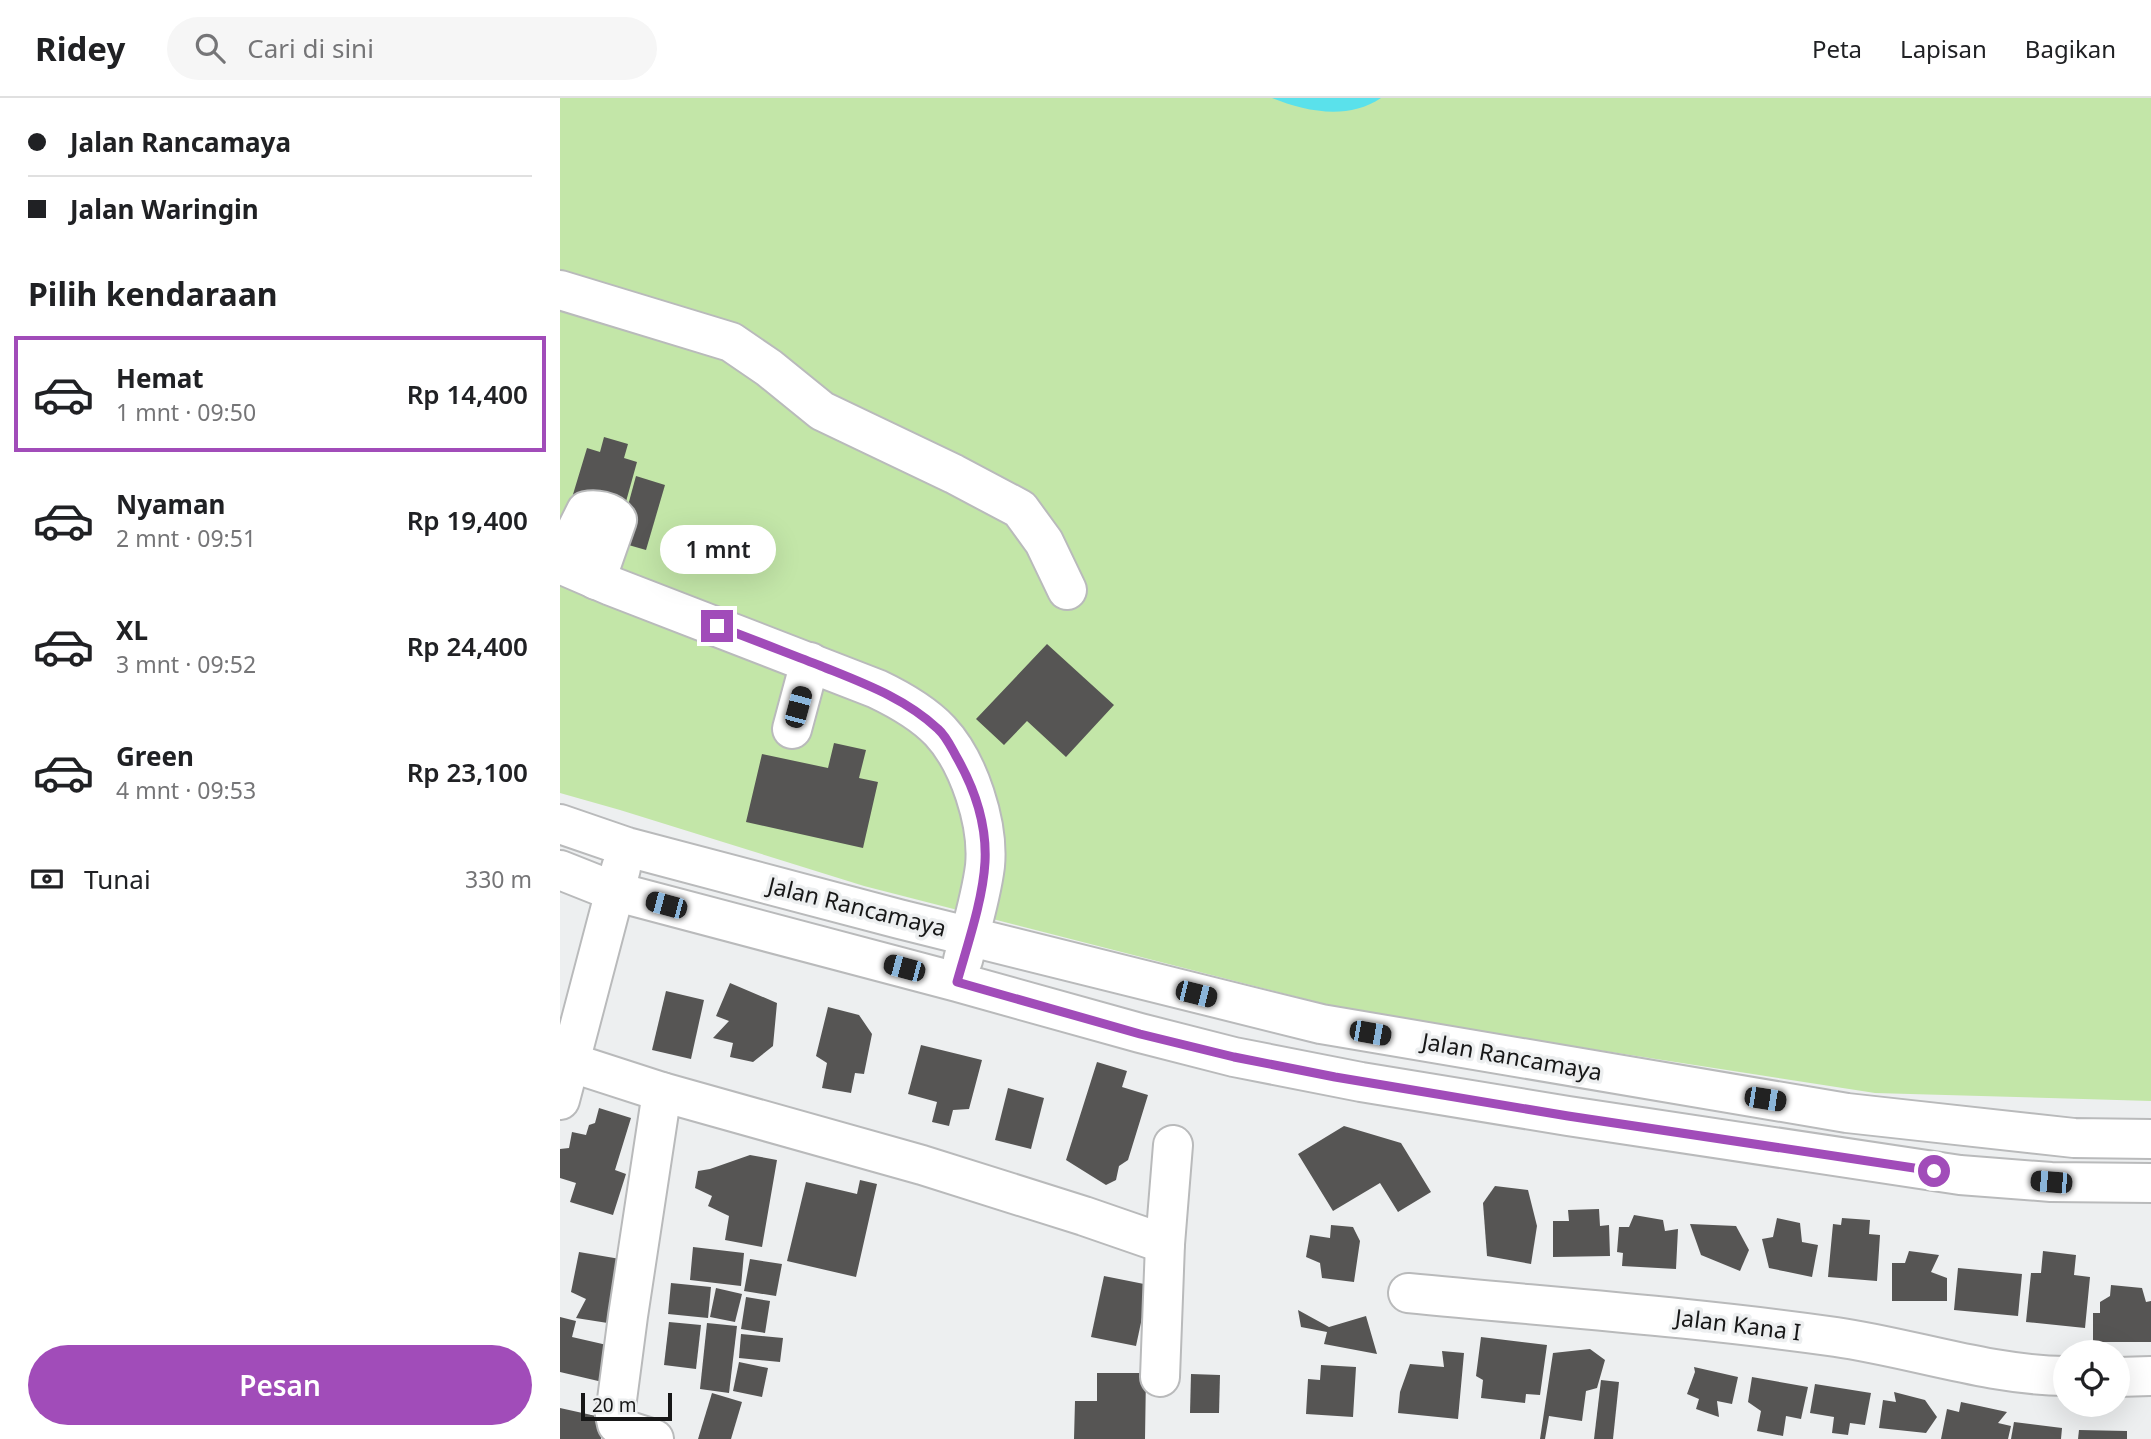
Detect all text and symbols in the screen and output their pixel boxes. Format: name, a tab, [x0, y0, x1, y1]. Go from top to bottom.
search box	[167, 17, 657, 80]
text: Ridey	[35, 26, 125, 71]
icon: search	[191, 29, 229, 67]
text: Cari di sini	[247, 30, 374, 66]
text: Peta	[1812, 32, 1862, 65]
text: Lapisan	[1900, 32, 1987, 65]
text: Bagikan	[2025, 32, 2116, 65]
text: Jalan Rancamaya	[70, 124, 291, 160]
text: Jalan Waringin	[70, 191, 259, 227]
text: Pilih kendaraan	[28, 272, 278, 315]
text: Hemat	[116, 360, 204, 396]
icon: car	[32, 363, 95, 426]
text: Rp 14,400	[407, 376, 528, 412]
text: 1 mnt · 09:50	[116, 396, 256, 428]
text: Nyaman	[116, 486, 225, 522]
icon: car	[32, 489, 95, 552]
text: Rp 19,400	[407, 502, 528, 538]
text: 2 mnt · 09:51	[116, 522, 256, 554]
callout: 1 mnt	[659, 524, 775, 574]
text: 1 mnt	[685, 533, 751, 565]
route end	[701, 610, 733, 642]
text: XL	[116, 612, 148, 648]
icon: car	[32, 615, 95, 678]
text: Rp 24,400	[407, 628, 528, 664]
text: 3 mnt · 09:52	[116, 648, 256, 680]
car	[783, 684, 814, 730]
text: Green	[116, 738, 194, 774]
icon: car	[32, 741, 95, 804]
text: Rp 23,100	[407, 754, 528, 790]
text: 4 mnt · 09:53	[116, 774, 256, 806]
icon: cash	[28, 860, 66, 898]
text: Tunai	[84, 861, 151, 897]
text: 330 m	[465, 863, 532, 895]
street label: Jalan Rancamaya	[763, 868, 950, 944]
car	[643, 889, 690, 921]
car	[881, 952, 928, 984]
car	[1174, 979, 1219, 1009]
car	[1348, 1019, 1393, 1047]
street label: Jalan Rancamaya	[1418, 1024, 1605, 1088]
car	[1743, 1085, 1788, 1113]
route start	[1918, 1155, 1950, 1187]
car	[2030, 1170, 2073, 1194]
street label: Jalan Kana I	[1672, 1300, 1803, 1348]
map controls	[2053, 1340, 2130, 1417]
button: locate	[2053, 1340, 2130, 1417]
button: Pesan	[28, 1345, 532, 1425]
scale bar	[581, 1390, 672, 1422]
text: 20 m	[592, 1392, 636, 1418]

